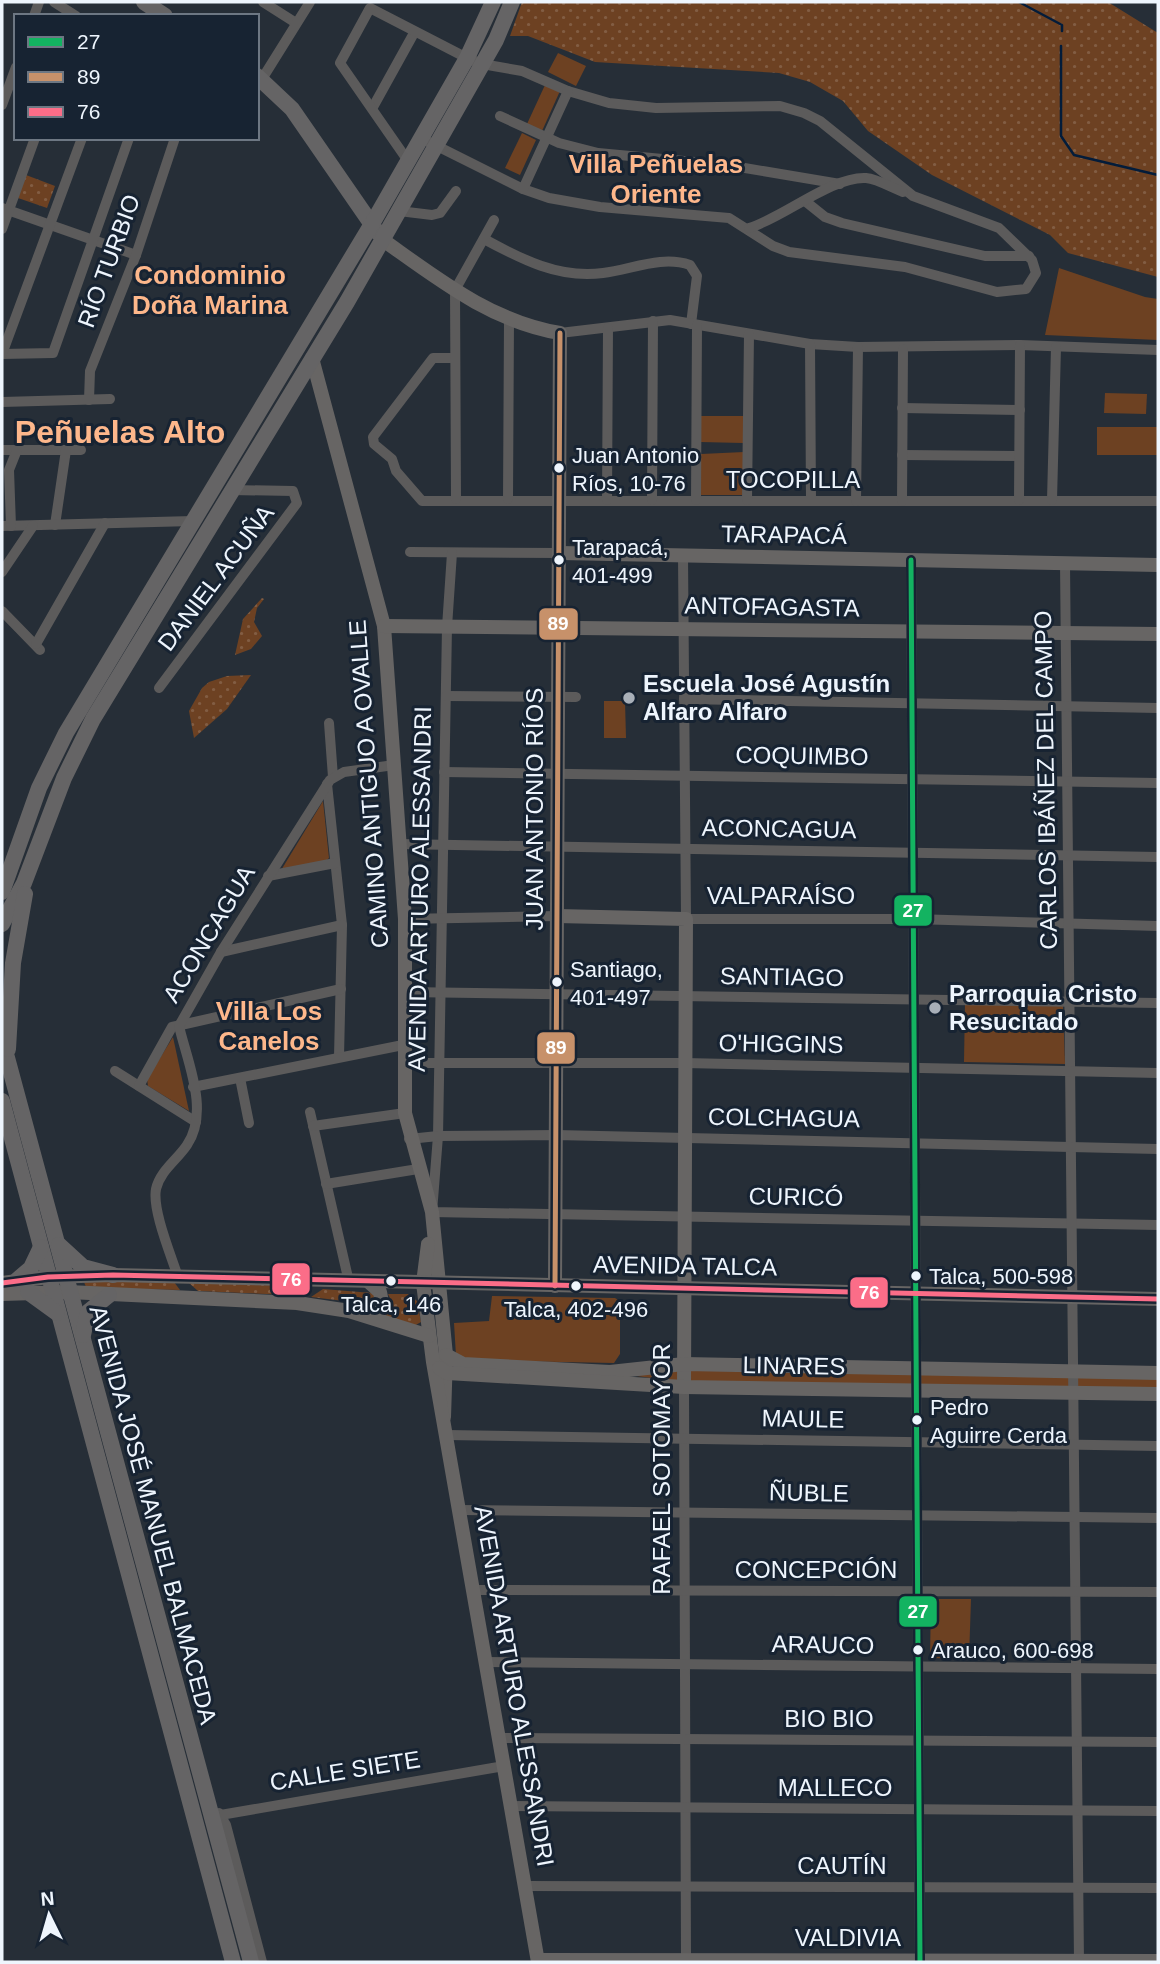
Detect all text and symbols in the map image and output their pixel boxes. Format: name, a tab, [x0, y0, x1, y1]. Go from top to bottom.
legend	[14, 14, 259, 140]
text: 27	[77, 30, 100, 53]
text: 89	[77, 65, 100, 88]
text: 76	[77, 100, 100, 123]
district label: Villa Peñuelas Oriente	[569, 149, 743, 209]
street label: RÍO TURBIO	[72, 191, 145, 331]
district label: Condominio Doña Marina	[132, 260, 289, 320]
district label: Peñuelas Alto	[15, 414, 225, 450]
place label: Juan Antonio Ríos, 10-76	[572, 443, 699, 496]
marker: Juan Antonio Ríos, 10-76	[552, 461, 566, 475]
street label: TOCOPILLA	[726, 466, 860, 493]
street label: DANIEL ACUÑA	[152, 500, 279, 656]
street label: TARAPACÁ	[721, 520, 847, 549]
place label: Tarapacá, 401-499	[572, 535, 669, 588]
marker: Tarapacá, 401-499	[552, 553, 566, 567]
street label: ANTOFAGASTA	[684, 591, 860, 622]
line badge: 89	[538, 607, 579, 641]
street label: CARLOS IBÁÑEZ DEL CAMPO	[1029, 610, 1062, 950]
text: 89	[547, 613, 569, 634]
street label: CAMINO ANTIGUO A OVALLE	[344, 619, 393, 949]
place label: Escuela José Agustín Alfaro Alfaro	[643, 670, 890, 725]
street label: JUAN ANTONIO RÍOS	[521, 688, 548, 930]
marker: Escuela José Agustín Alfaro Alfaro	[621, 690, 637, 706]
street label: AVENIDA ARTURO ALESSANDRI	[403, 706, 436, 1072]
street label: COQUIMBO	[735, 741, 869, 770]
street label: ACONCAGUA	[701, 814, 857, 843]
street label: ACONCAGUA	[157, 860, 260, 1007]
street label: VALPARAÍSO	[707, 882, 855, 909]
line badge: 27	[893, 894, 933, 927]
text: 27	[902, 900, 924, 921]
place label: Santiago, 401-497	[570, 957, 663, 1010]
street label: SANTIAGO	[720, 962, 844, 991]
marker: Santiago, 401-497	[550, 975, 564, 989]
place label: Parroquia Cristo Resucitado	[949, 980, 1137, 1035]
district label: Villa Los Canelos	[216, 996, 322, 1056]
marker: Parroquia Cristo Resucitado	[927, 1000, 943, 1016]
street label: O'HIGGINS	[718, 1029, 844, 1058]
line badge: 89	[536, 1031, 576, 1065]
text: 89	[545, 1037, 567, 1058]
street label: COLCHAGUA	[708, 1103, 860, 1132]
street label: CURICÓ	[748, 1182, 844, 1211]
street label: AVENIDA TALCA	[593, 1250, 777, 1281]
line badge: 76	[271, 1262, 311, 1296]
place label: Talca, 500-598	[929, 1264, 1073, 1289]
text: 76	[280, 1269, 302, 1290]
marker: Talca, 500-598	[909, 1269, 923, 1283]
marker: Talca, 146	[384, 1274, 398, 1288]
line badge: 76	[849, 1276, 889, 1309]
marker: Talca, 402-496	[569, 1279, 583, 1293]
text: 76	[858, 1282, 880, 1303]
place label: Talca, 146	[341, 1292, 441, 1317]
place label: Talca, 402-496	[504, 1297, 648, 1322]
street label: AVENIDA JOSÉ MANUEL BALMACEDA	[85, 1303, 222, 1727]
street label: RAFAEL SOTOMAYOR	[648, 1343, 675, 1595]
street label: LINARES	[742, 1351, 846, 1380]
place label: Pedro Aguirre Cerda	[930, 1395, 1068, 1448]
street label: MAULE	[761, 1404, 845, 1433]
marker: Pedro Aguirre Cerda	[910, 1413, 924, 1427]
street label: ÑUBLE	[769, 1478, 849, 1507]
street label: AVENIDA ARTURO ALESSANDRI	[469, 1503, 560, 1868]
street label: CONCEPCIÓN	[735, 1556, 897, 1583]
line badge: 27	[898, 1595, 938, 1628]
text: 27	[907, 1601, 929, 1622]
street label: ARAUCO	[771, 1630, 875, 1659]
place label: Arauco, 600-698	[931, 1638, 1094, 1663]
marker: Arauco, 600-698	[911, 1643, 925, 1657]
street label: BIO BIO	[784, 1705, 874, 1732]
street label: CALLE SIETE	[268, 1745, 422, 1796]
street label: MALLECO	[778, 1774, 892, 1801]
street label: CAUTÍN	[797, 1852, 887, 1879]
north arrow	[14, 1880, 84, 1950]
text: N	[40, 1888, 55, 1910]
street label: VALDIVIA	[795, 1924, 901, 1951]

